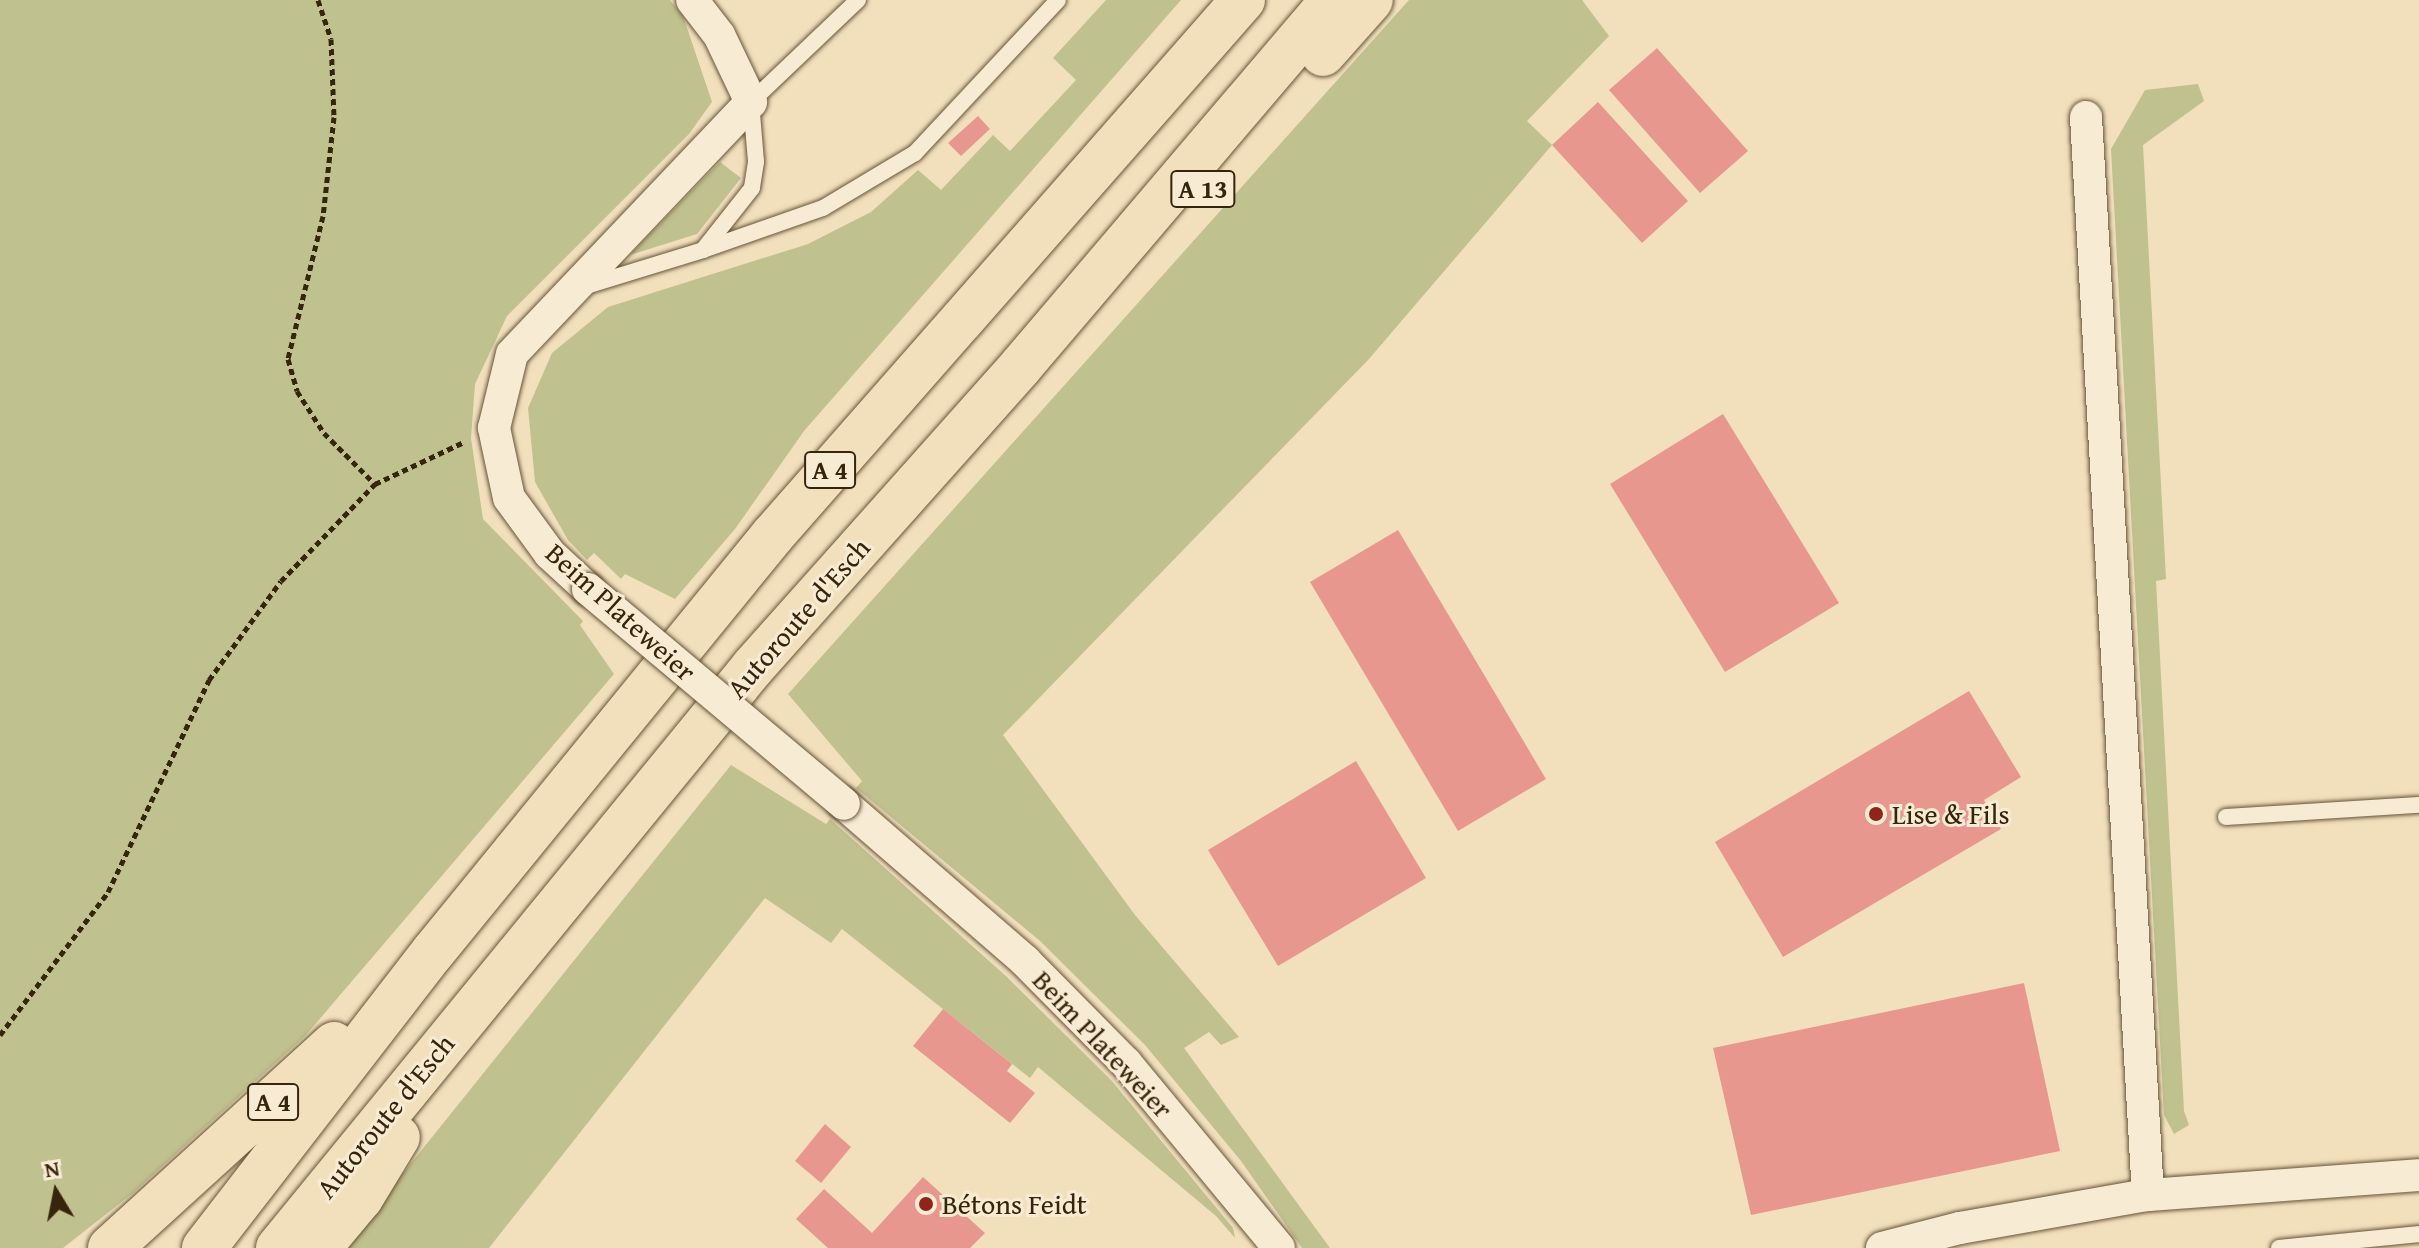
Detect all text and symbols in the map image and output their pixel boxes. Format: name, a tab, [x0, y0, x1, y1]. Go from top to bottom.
road number: A 13	[1169, 167, 1237, 211]
road number: A 4	[804, 448, 856, 492]
street label: Autoroute d'Esch	[719, 531, 877, 705]
street label: Beim Plateweier	[539, 536, 703, 688]
place label: Lise & Fils	[1892, 797, 2010, 831]
marker: Lise & Fils	[1867, 805, 1885, 823]
street label: Beim Plateweier	[1026, 963, 1180, 1125]
street label: Autoroute d'Esch	[309, 1027, 461, 1205]
road number: A 4	[247, 1080, 299, 1124]
text: N	[42, 1151, 62, 1185]
north arrow	[16, 1152, 96, 1232]
place label: Bétons Feidt	[942, 1187, 1087, 1221]
marker: Bétons Feidt	[917, 1195, 935, 1213]

